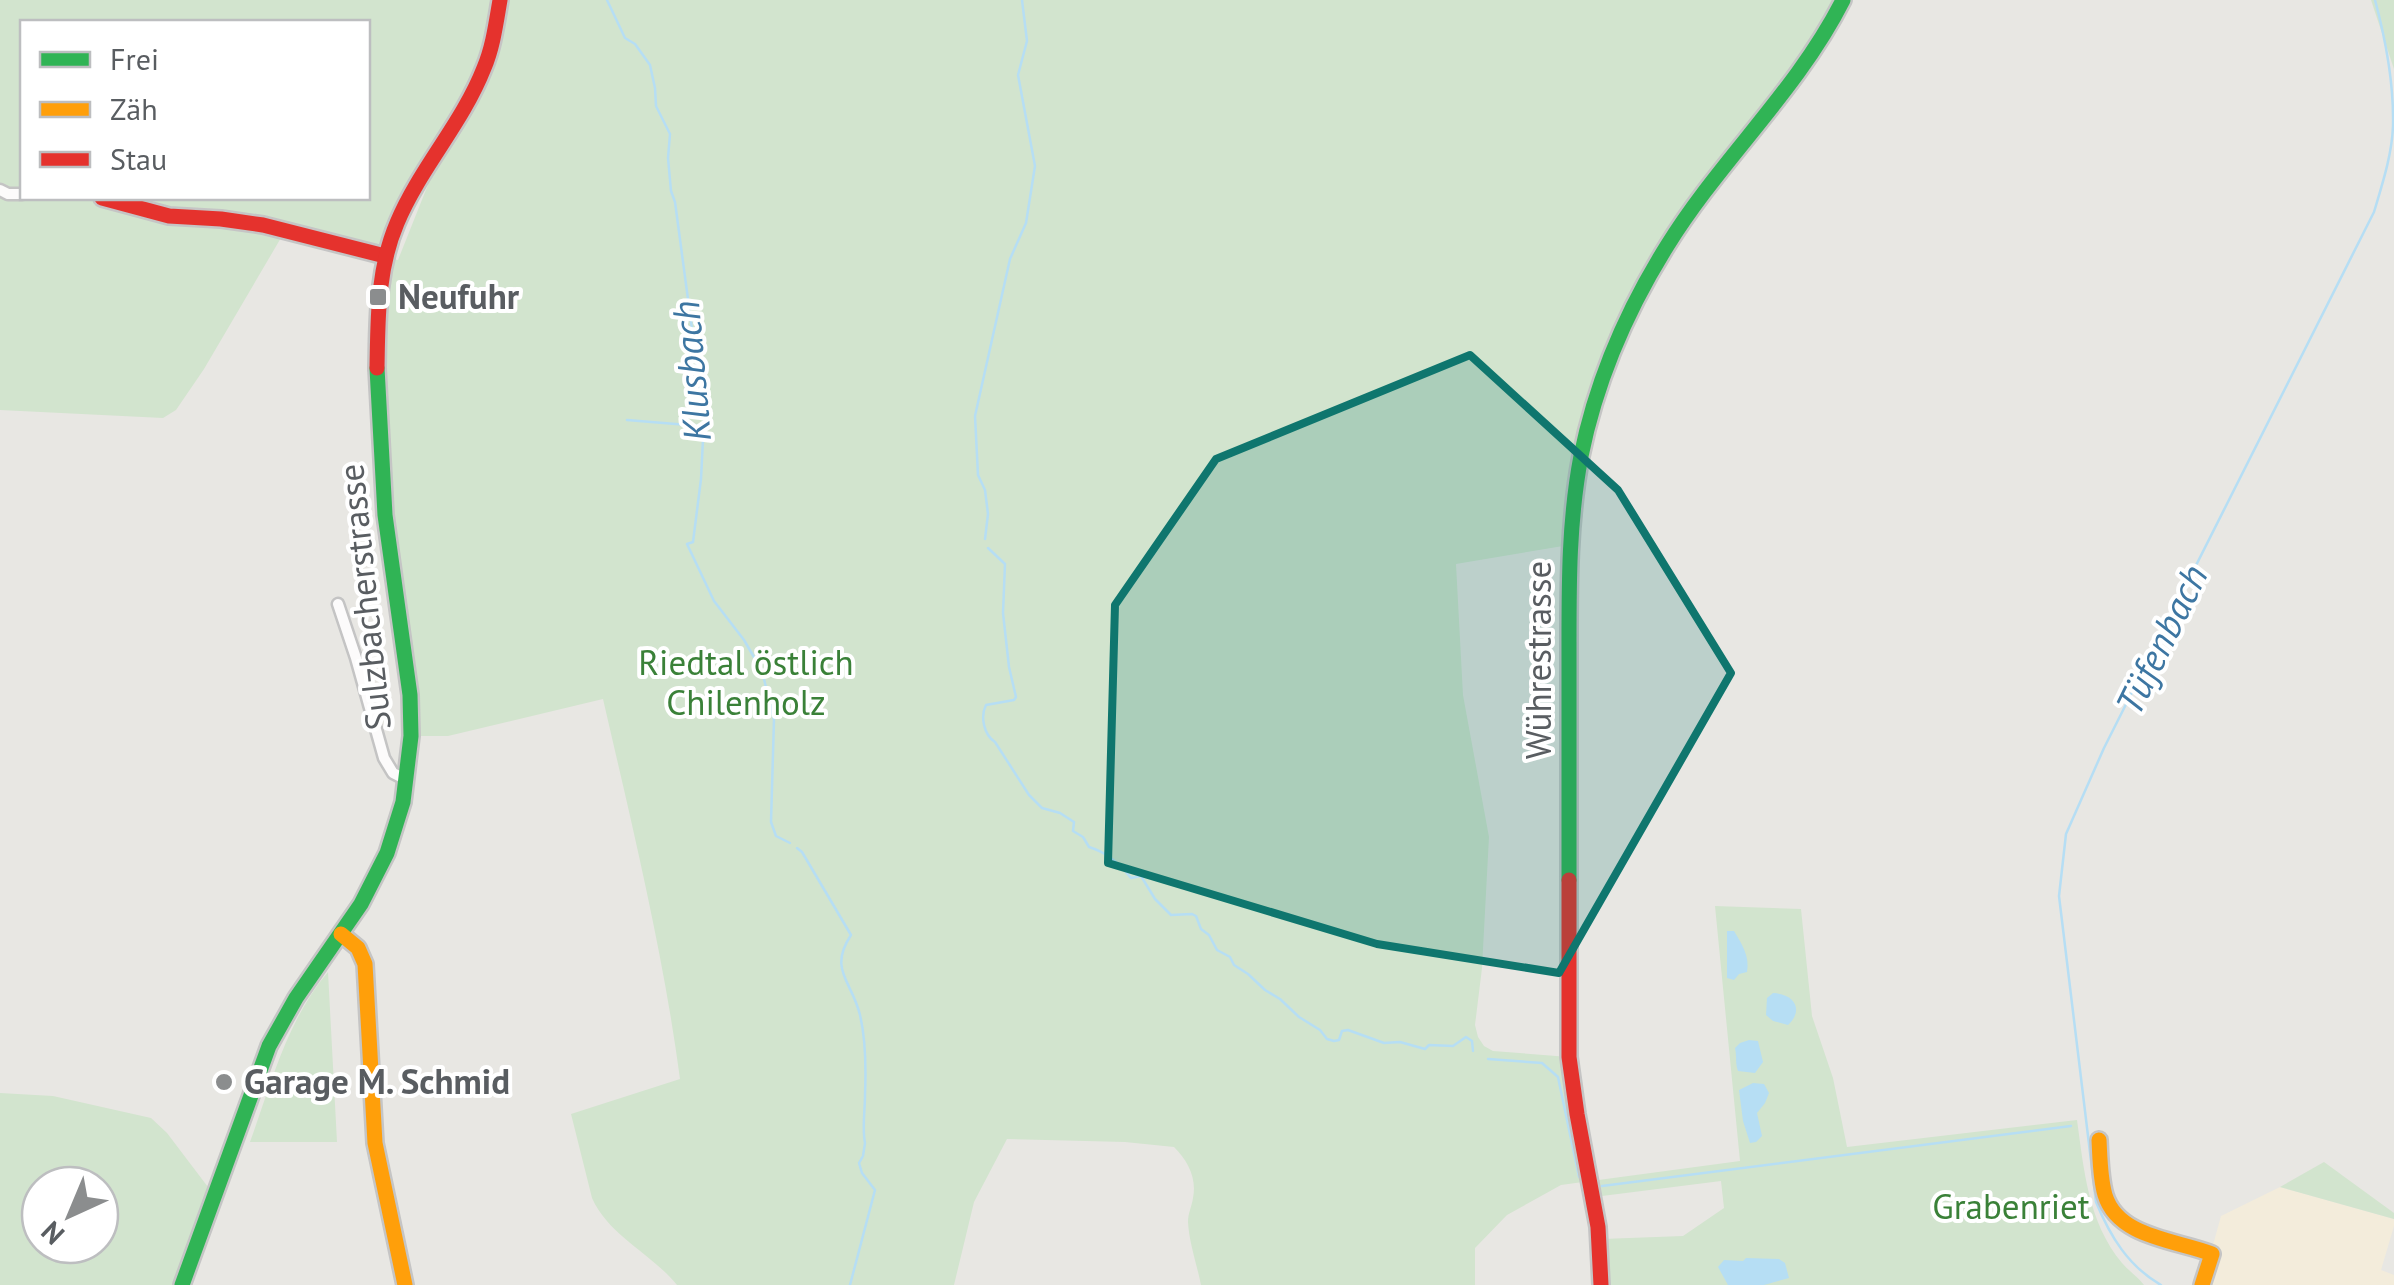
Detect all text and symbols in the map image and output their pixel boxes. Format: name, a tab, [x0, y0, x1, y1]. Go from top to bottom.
legend	[20, 20, 370, 200]
text: Frei	[110, 39, 159, 78]
text: Zäh	[110, 89, 158, 128]
text: Stau	[110, 139, 167, 178]
place label: Neufuhr	[398, 273, 520, 319]
marker: Neufuhr	[367, 286, 389, 308]
water label: Klusbach	[660, 299, 721, 444]
street label: Sulzbacherstrasse	[327, 462, 401, 732]
water label: Tüfenbach	[2103, 556, 2218, 722]
street label: Wührestrasse	[1515, 561, 1561, 759]
park label: Riedtal östlich Chilenholz	[638, 639, 854, 725]
place label: Garage M. Schmid	[244, 1058, 510, 1104]
marker: Garage M. Schmid	[213, 1071, 235, 1093]
north arrow	[20, 1165, 120, 1265]
park label: Grabenriet	[1932, 1183, 2090, 1229]
text: N	[33, 1214, 72, 1253]

